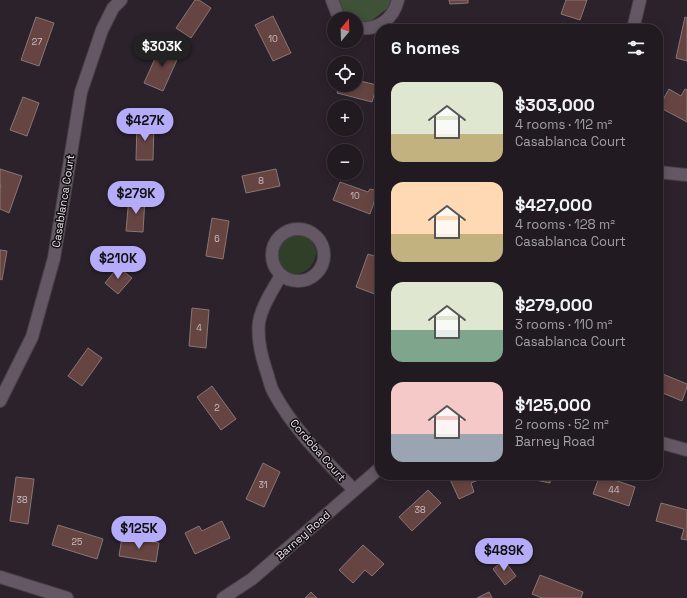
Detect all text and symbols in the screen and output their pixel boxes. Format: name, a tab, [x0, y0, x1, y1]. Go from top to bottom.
north arrow	[327, 12, 363, 48]
map controls	[327, 12, 363, 180]
house number: 10	[268, 33, 278, 45]
pin: $303K	[134, 34, 190, 68]
house number: 27	[32, 36, 42, 48]
text: 6 homes	[391, 37, 460, 59]
icon: filters	[625, 37, 647, 59]
text: $303K	[142, 38, 182, 55]
button: locate	[327, 56, 363, 92]
text: $303,000	[515, 94, 595, 116]
icon: home	[423, 98, 471, 146]
button: +	[327, 100, 363, 136]
pin: $427K	[117, 108, 173, 142]
text: $427K	[125, 112, 165, 129]
text: 4 rooms · 112 m²	[515, 116, 612, 133]
text: Casablanca Court	[515, 133, 626, 150]
button: −	[327, 144, 363, 180]
street label: Casablanca Court	[49, 154, 77, 248]
house number: 8	[258, 175, 264, 187]
pin: $279K	[108, 181, 164, 215]
text: $279K	[117, 185, 155, 202]
house number: 10	[350, 190, 360, 202]
text: $427,000	[515, 194, 592, 216]
icon: home	[423, 198, 471, 246]
text: 4 rooms · 128 m²	[515, 216, 615, 233]
house number: 6	[214, 233, 220, 245]
text: Casablanca Court	[515, 233, 626, 250]
pin: $210K	[90, 246, 146, 280]
text: $210K	[99, 250, 137, 267]
text: $279,000	[515, 294, 593, 316]
icon: home	[423, 298, 471, 346]
text: 3 rooms · 110 m²	[515, 316, 613, 333]
house number: 4	[196, 322, 202, 334]
text: Casablanca Court	[515, 333, 626, 350]
text: $125,000	[515, 394, 591, 416]
icon: home	[423, 398, 471, 446]
house number: 2	[214, 402, 220, 414]
street label: Cordoba Court	[287, 416, 349, 484]
text: 2 rooms · 52 m²	[515, 416, 609, 433]
text: Barney Road	[515, 433, 595, 450]
house number: 31	[258, 479, 268, 491]
house number: 44	[608, 484, 620, 496]
house number: 38	[16, 494, 28, 506]
house number: 38	[414, 504, 426, 516]
street label: Barney Road	[273, 508, 333, 562]
pin: $125K	[111, 516, 167, 550]
text: $125K	[120, 520, 158, 537]
house number: 25	[72, 536, 82, 548]
pin: $489K	[476, 538, 532, 572]
text: $489K	[484, 542, 524, 559]

